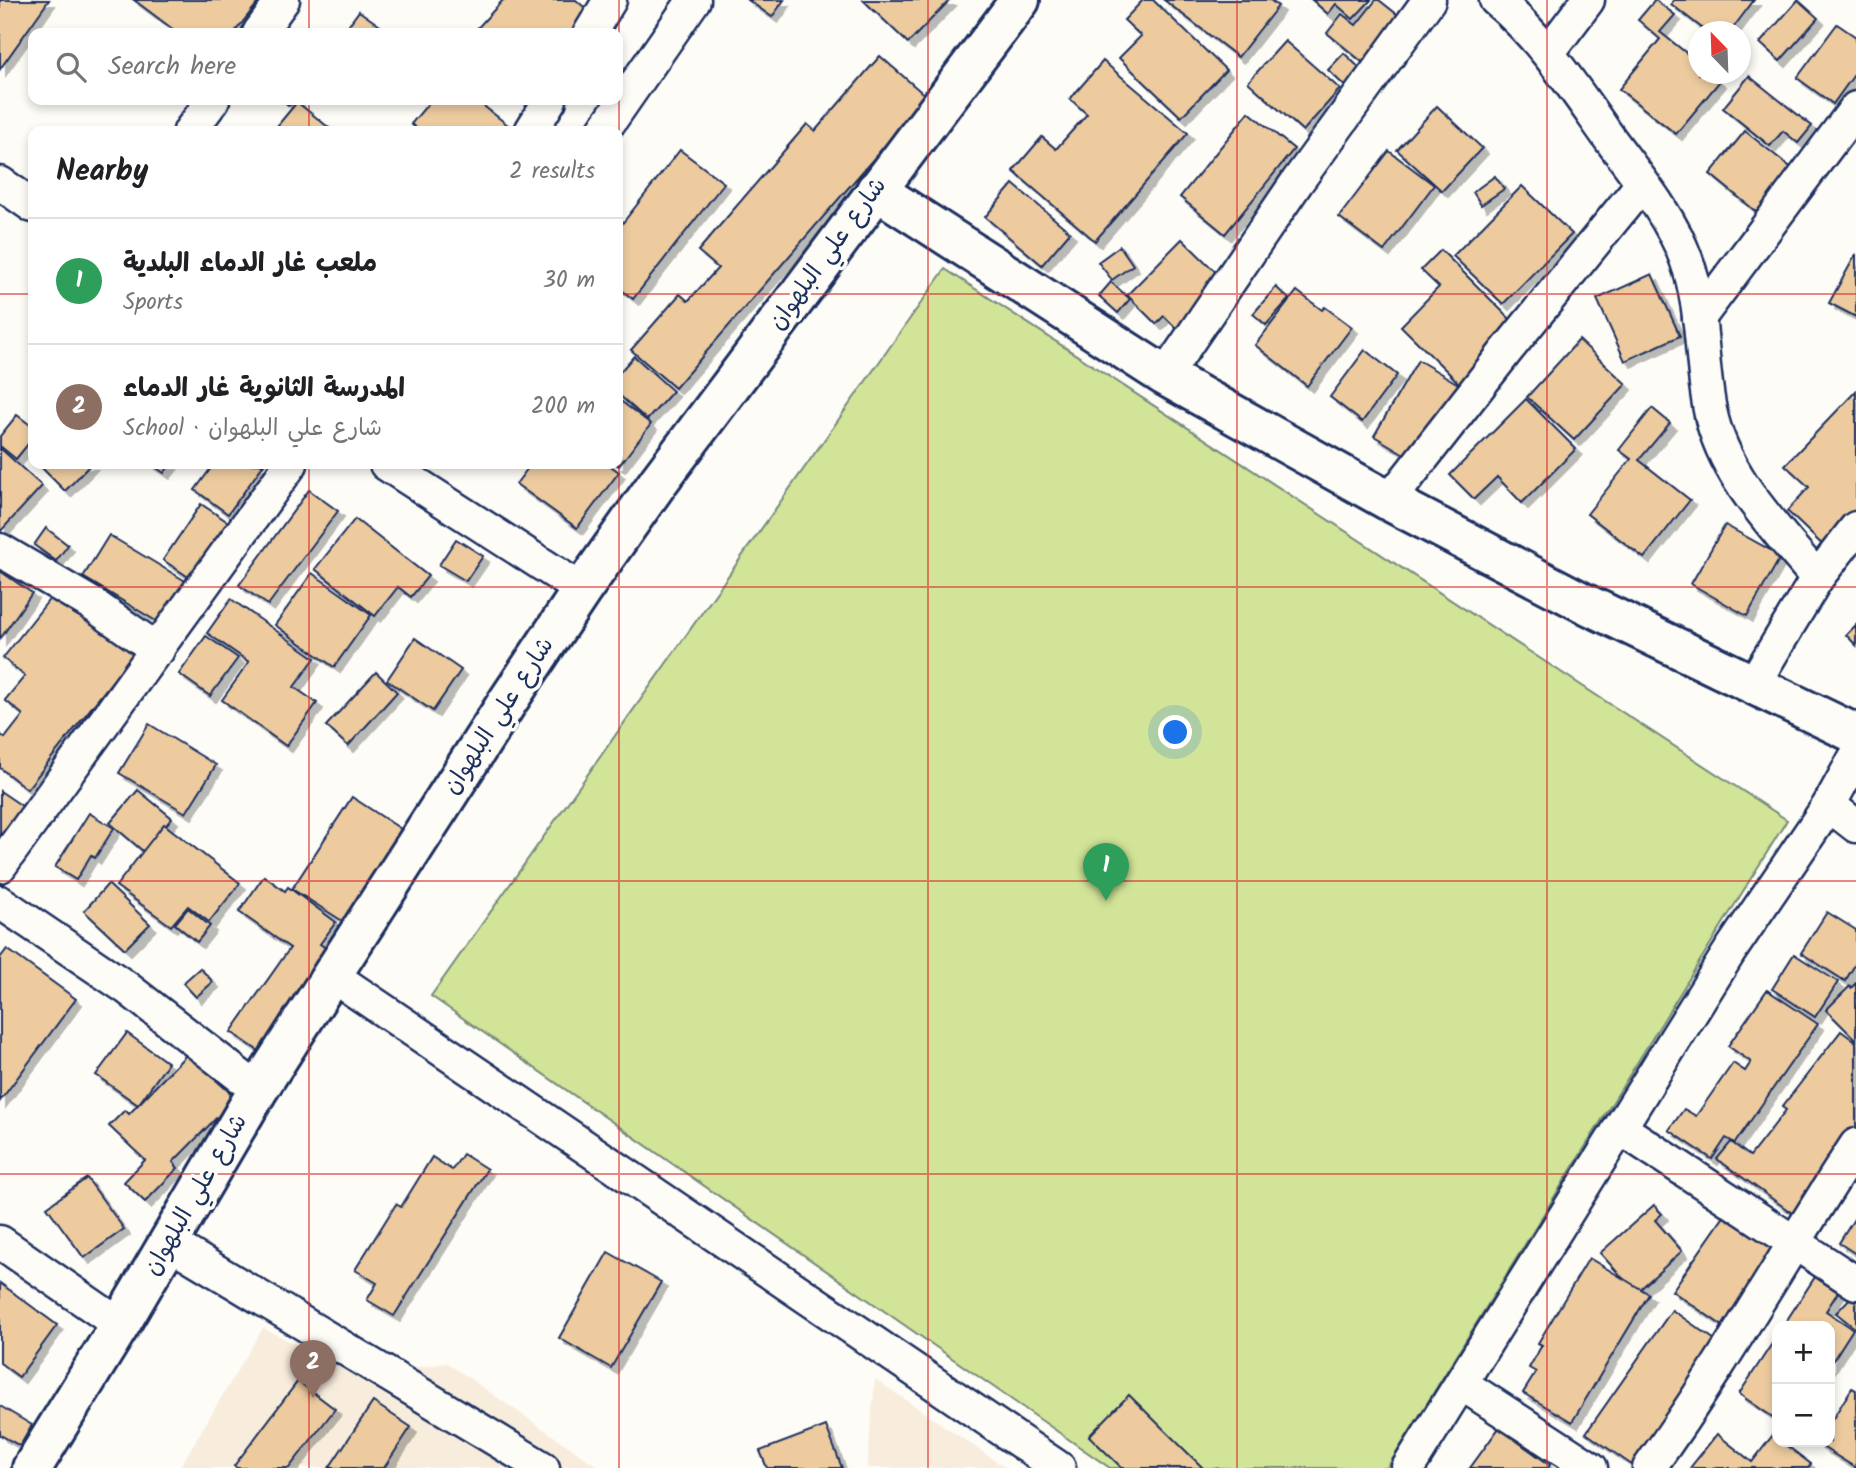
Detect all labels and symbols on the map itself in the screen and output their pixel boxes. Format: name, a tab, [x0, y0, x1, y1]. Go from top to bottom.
north arrow	[1688, 21, 1751, 84]
street label: شارع علي البلهوان	[759, 169, 897, 339]
street label: شارع علي البلهوان	[433, 629, 565, 803]
your location	[1158, 715, 1192, 749]
pin: 1	[1083, 843, 1129, 901]
street label: شارع علي البلهوان	[134, 1107, 258, 1283]
pin: 2	[290, 1340, 336, 1398]

